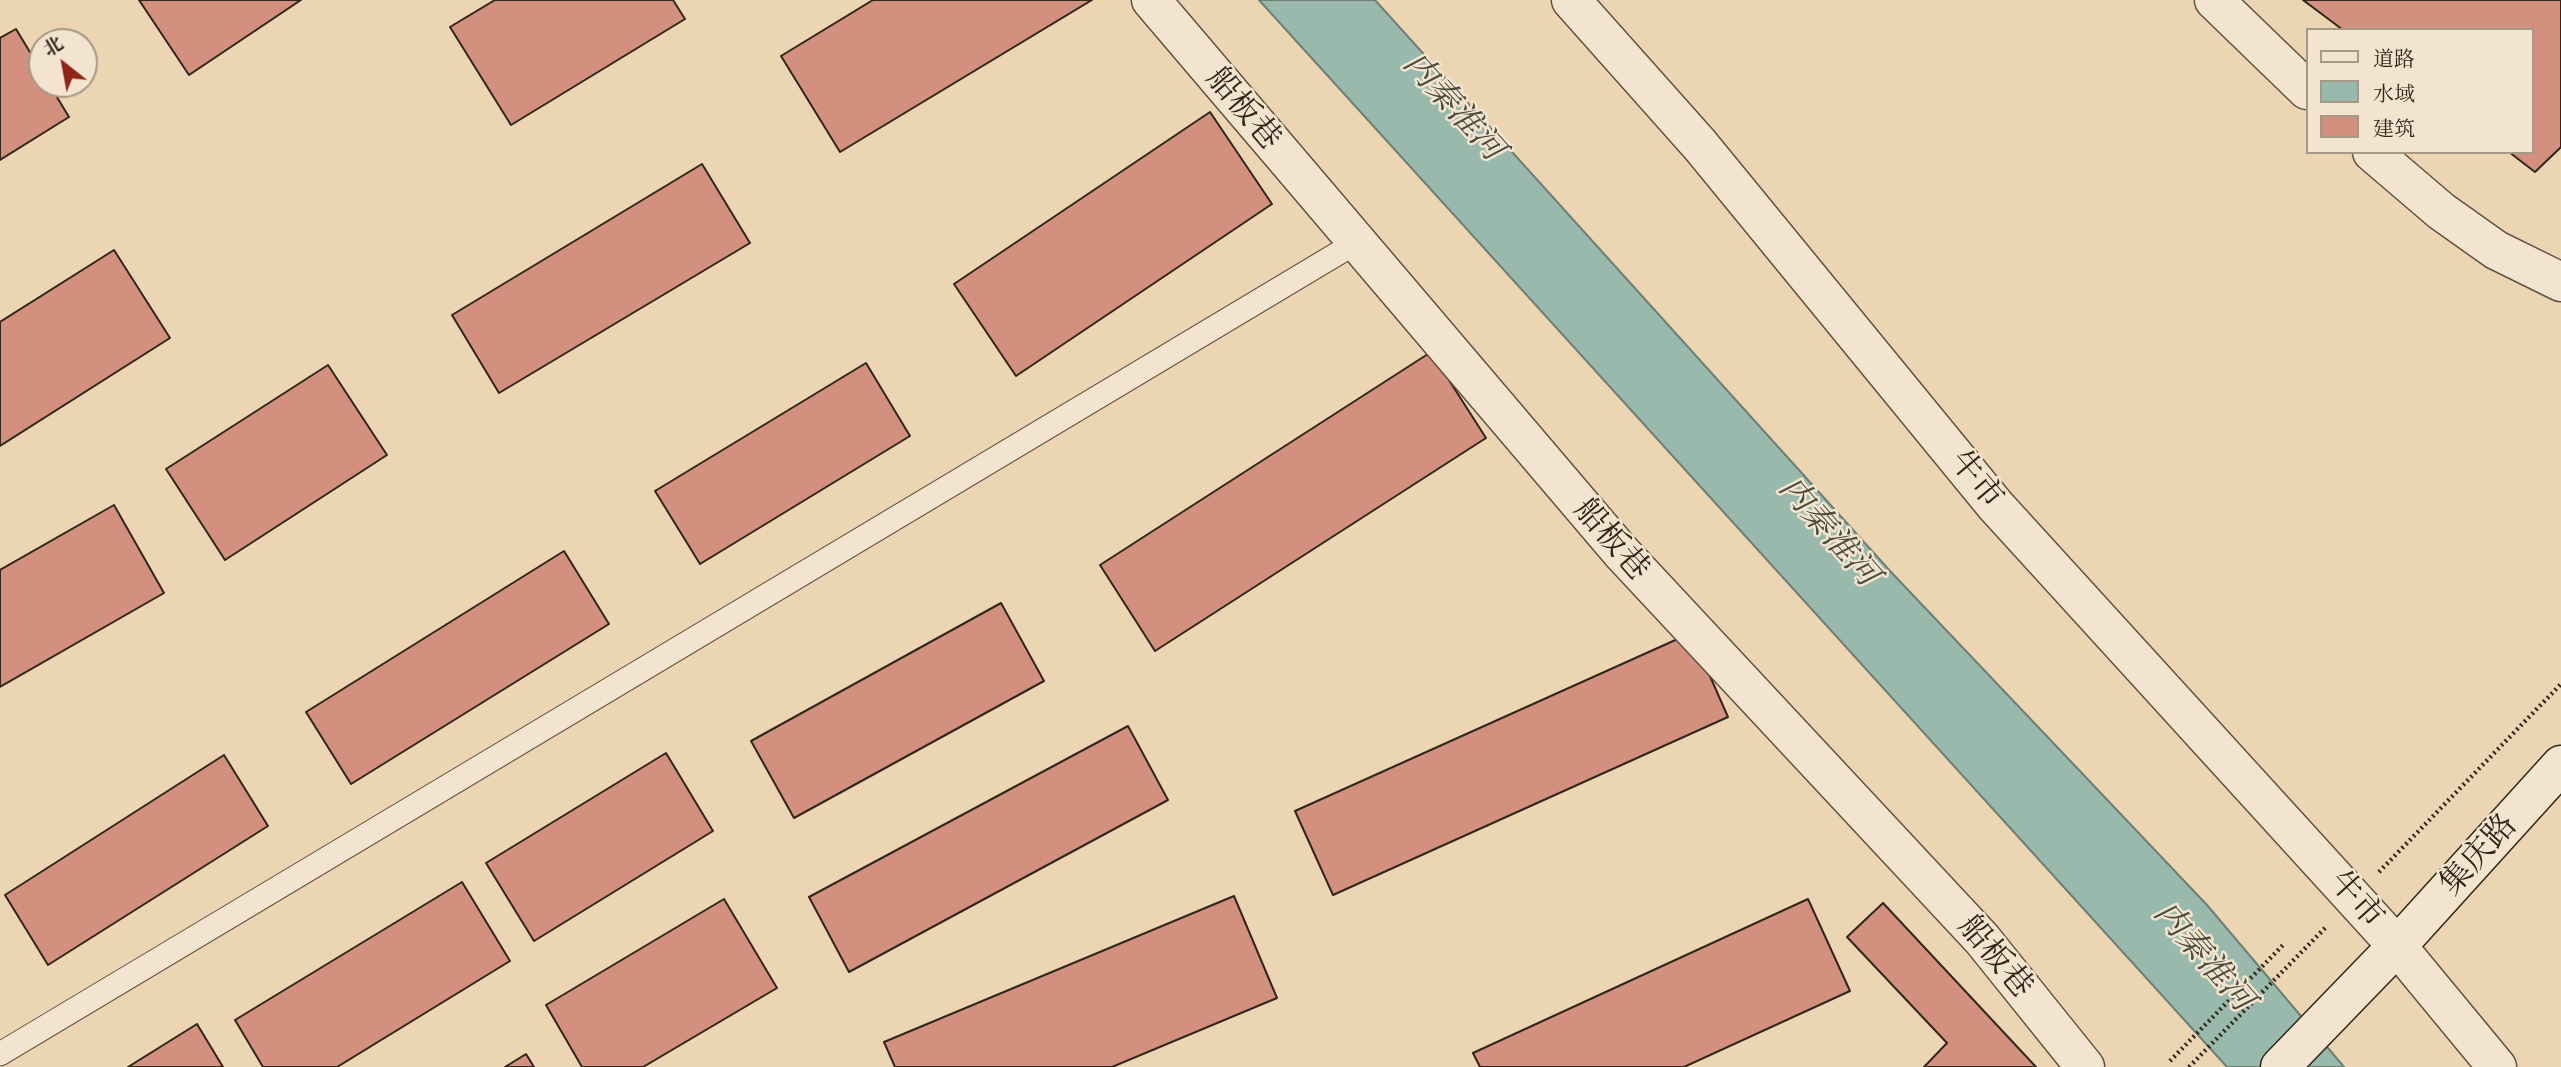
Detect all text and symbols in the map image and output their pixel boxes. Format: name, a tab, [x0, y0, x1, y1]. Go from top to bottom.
north arrow	[28, 28, 98, 98]
legend	[2306, 28, 2533, 154]
text: 北	[38, 31, 68, 62]
water label: 内秦淮河	[1394, 45, 1512, 169]
text: 道路	[2373, 45, 2415, 72]
street label: 船板巷	[1197, 60, 1289, 158]
text: 水域	[2373, 80, 2415, 107]
text: 建筑	[2373, 115, 2415, 142]
street label: 牛市	[1941, 443, 2011, 517]
water label: 内秦淮河	[1770, 469, 1886, 595]
street label: 船板巷	[1565, 491, 1657, 589]
street label: 集庆路	[2433, 806, 2525, 904]
street label: 牛市	[2320, 863, 2392, 937]
water label: 内秦淮河	[2145, 894, 2261, 1020]
street label: 船板巷	[1949, 908, 2041, 1006]

